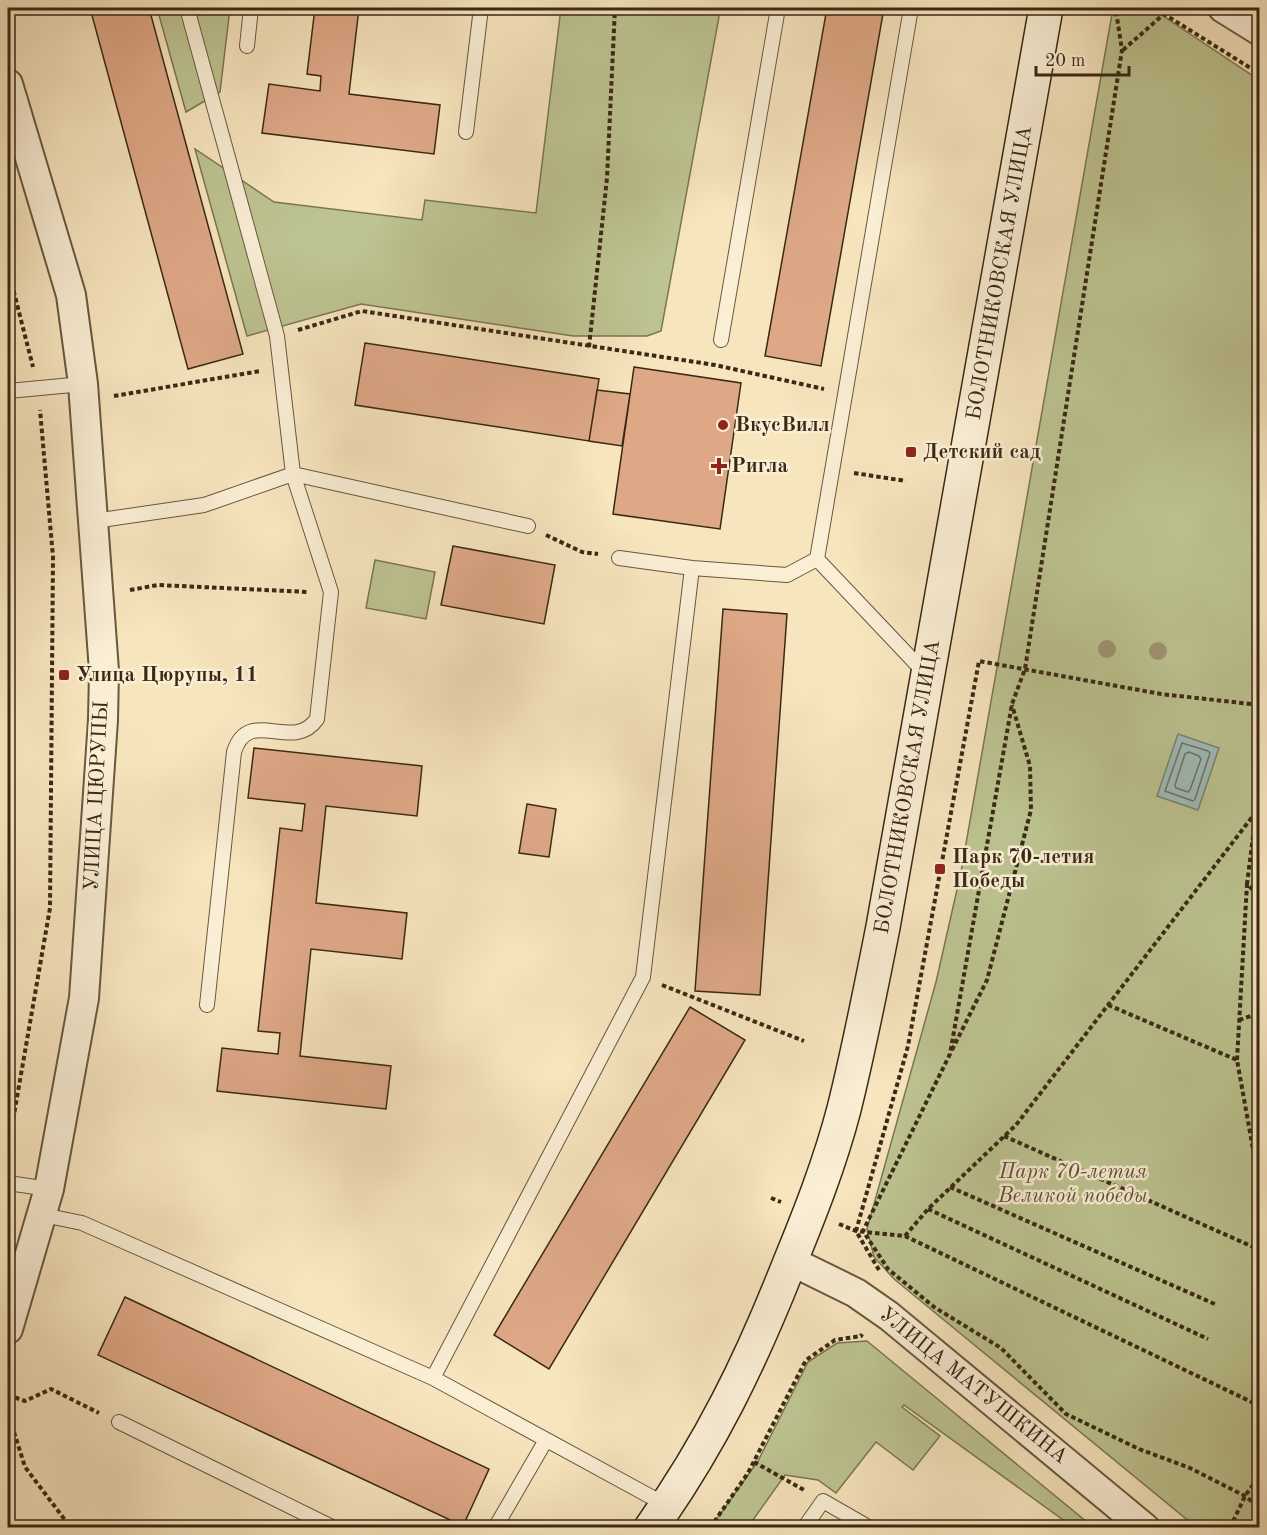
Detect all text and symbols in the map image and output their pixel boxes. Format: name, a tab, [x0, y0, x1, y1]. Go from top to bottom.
scale bar	[1036, 39, 1129, 77]
text: 20 m	[1045, 52, 1085, 70]
street label: БОЛОТНИКОВСКАЯ УЛИЦА	[964, 124, 1036, 422]
place label: ВкусВилл	[735, 415, 830, 436]
marker: ВкусВилл	[716, 418, 730, 432]
place label: Детский сад	[923, 442, 1041, 463]
marker: Детский сад	[904, 445, 918, 459]
place label: Ригла	[731, 456, 788, 477]
marker: Ригла	[712, 459, 726, 473]
street label: БОЛОТНИКОВСКАЯ УЛИЦА	[872, 638, 944, 936]
place label: Улица Цюрупы, 11	[76, 665, 258, 686]
marker: Улица Цюрупы, 11	[57, 668, 71, 682]
street label: УЛИЦА ЦЮРУПЫ	[82, 700, 112, 892]
place label: Парк 70-летия Победы	[952, 847, 1094, 892]
marker: Парк 70-летия Победы	[933, 862, 947, 876]
park label: Парк 70-летия Великой победы	[997, 1162, 1148, 1207]
street label: УЛИЦА МАТУШКИНА	[875, 1304, 1071, 1468]

